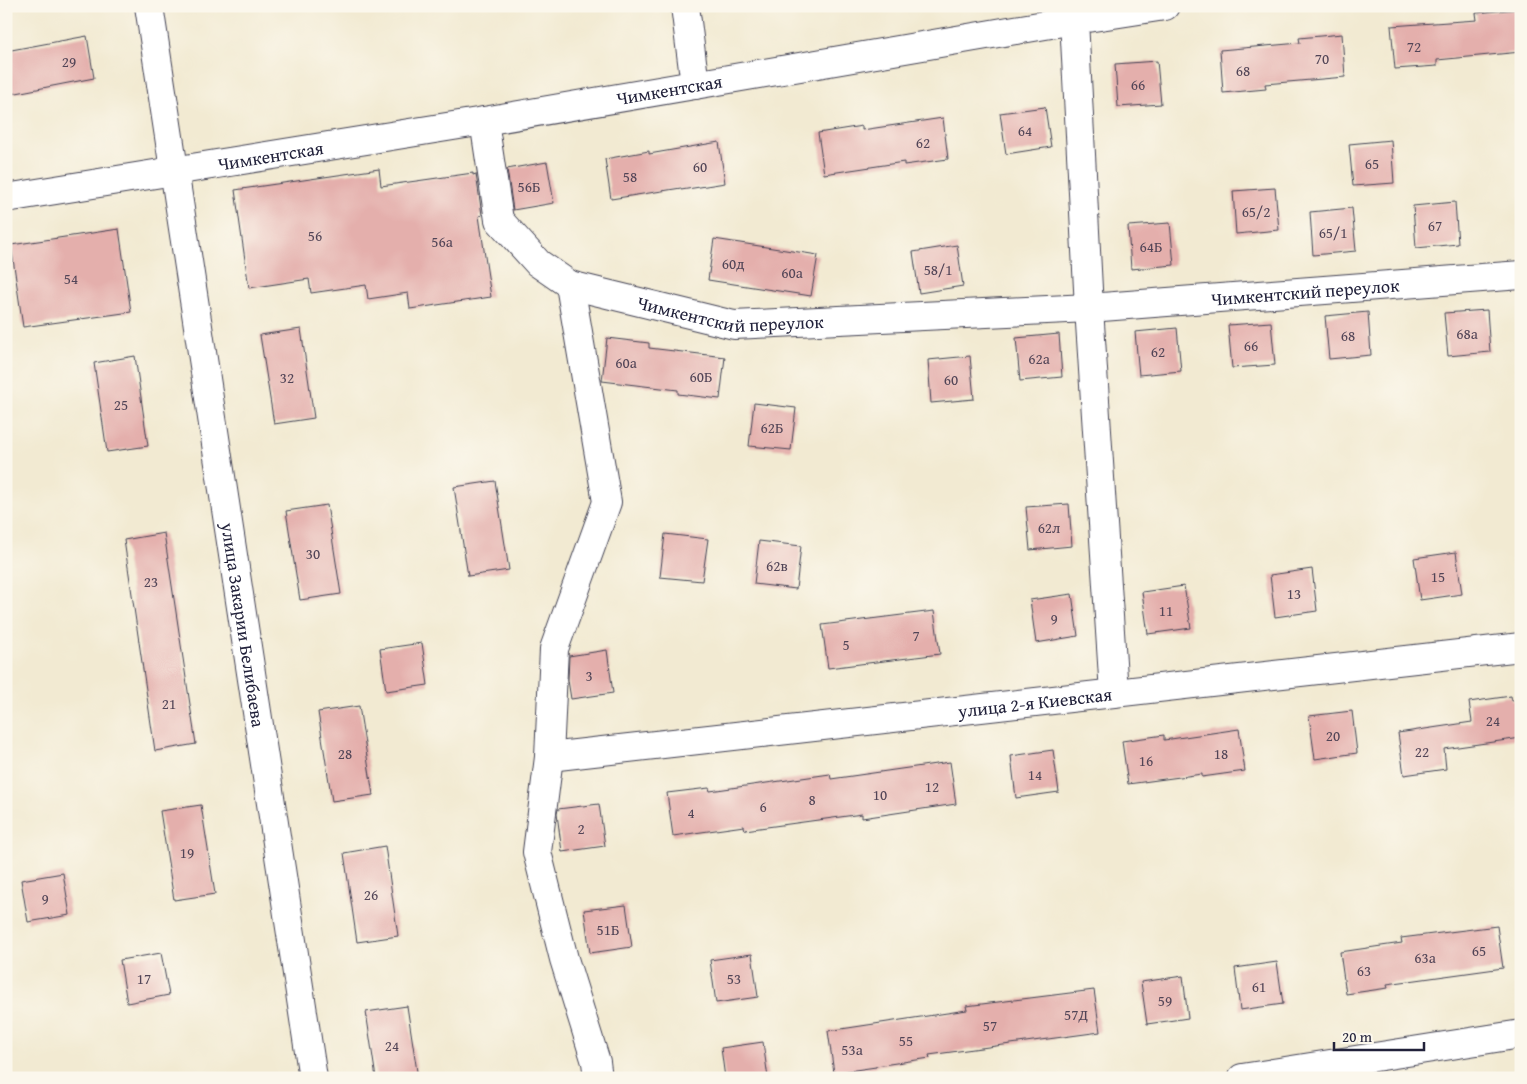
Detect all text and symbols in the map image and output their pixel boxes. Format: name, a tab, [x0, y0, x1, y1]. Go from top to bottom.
house number: 72	[1407, 36, 1421, 57]
house number: 70	[1315, 48, 1329, 69]
house number: 29	[62, 51, 76, 72]
house number: 68	[1236, 60, 1250, 81]
street label: Чимкентская	[614, 67, 724, 112]
house number: 66	[1131, 74, 1145, 95]
house number: 64	[1018, 120, 1032, 141]
house number: 62	[916, 132, 930, 153]
street label: Чимкентская	[216, 134, 325, 177]
house number: 65	[1365, 153, 1379, 174]
house number: 60	[693, 156, 707, 177]
house number: 58	[623, 166, 637, 187]
house number: 56Б	[518, 176, 540, 197]
house number: 65/2	[1242, 201, 1270, 222]
house number: 67	[1428, 215, 1442, 236]
house number: 65/1	[1319, 222, 1347, 243]
house number: 56	[308, 225, 322, 246]
house number: 56а	[431, 231, 454, 252]
house number: 64Б	[1140, 236, 1162, 257]
house number: 60д	[722, 253, 744, 274]
house number: 58/1	[924, 259, 952, 280]
house number: 60а	[781, 262, 804, 283]
house number: 54	[64, 268, 78, 289]
street label: Чимкентский переулок	[1210, 271, 1401, 312]
street label: Чимкентский переулок	[634, 288, 825, 338]
house number: 68а	[1456, 323, 1479, 344]
house number: 68	[1341, 325, 1355, 346]
house number: 66	[1244, 335, 1258, 356]
house number: 62	[1151, 341, 1165, 362]
house number: 62а	[1028, 348, 1051, 369]
house number: 60а	[615, 352, 638, 373]
house number: 60Б	[690, 366, 712, 387]
house number: 32	[280, 367, 294, 388]
house number: 60	[944, 369, 958, 390]
house number: 25	[114, 394, 128, 415]
house number: 62Б	[761, 417, 783, 438]
house number: 62л	[1038, 517, 1060, 538]
street label: улица Закарии Белибаева	[215, 520, 273, 729]
house number: 30	[306, 543, 320, 564]
house number: 62в	[766, 555, 788, 576]
house number: 15	[1431, 566, 1445, 587]
house number: 23	[144, 571, 158, 592]
house number: 13	[1287, 583, 1301, 604]
house number: 11	[1159, 600, 1173, 621]
house number: 9	[1050, 608, 1058, 629]
house number: 7	[912, 625, 920, 646]
house number: 5	[842, 634, 850, 655]
house number: 3	[585, 665, 593, 686]
street label: улица 2-я Киевская	[956, 680, 1113, 724]
house number: 21	[162, 693, 176, 714]
house number: 24	[1486, 710, 1500, 731]
house number: 20	[1326, 725, 1340, 746]
house number: 22	[1415, 741, 1429, 762]
house number: 28	[338, 743, 352, 764]
house number: 18	[1214, 743, 1228, 764]
house number: 16	[1139, 750, 1153, 771]
house number: 14	[1028, 764, 1042, 785]
house number: 12	[925, 776, 939, 797]
house number: 10	[873, 784, 887, 805]
house number: 8	[808, 789, 816, 810]
house number: 6	[759, 796, 767, 817]
house number: 4	[687, 802, 695, 823]
house number: 2	[577, 818, 585, 839]
house number: 19	[180, 842, 194, 863]
house number: 26	[364, 884, 378, 905]
house number: 9	[41, 888, 49, 909]
house number: 51Б	[597, 919, 619, 940]
house number: 65	[1472, 940, 1486, 961]
house number: 63а	[1414, 947, 1437, 968]
house number: 63	[1357, 960, 1371, 981]
house number: 17	[137, 968, 151, 989]
house number: 53	[727, 968, 741, 989]
house number: 61	[1252, 976, 1266, 997]
house number: 59	[1158, 990, 1172, 1011]
house number: 57Д	[1064, 1004, 1088, 1025]
house number: 57	[983, 1015, 997, 1036]
scale bar	[1334, 1019, 1424, 1051]
text: 20 m	[1342, 1026, 1373, 1047]
house number: 55	[899, 1030, 913, 1051]
house number: 24	[385, 1035, 399, 1056]
house number: 53а	[841, 1039, 864, 1060]

